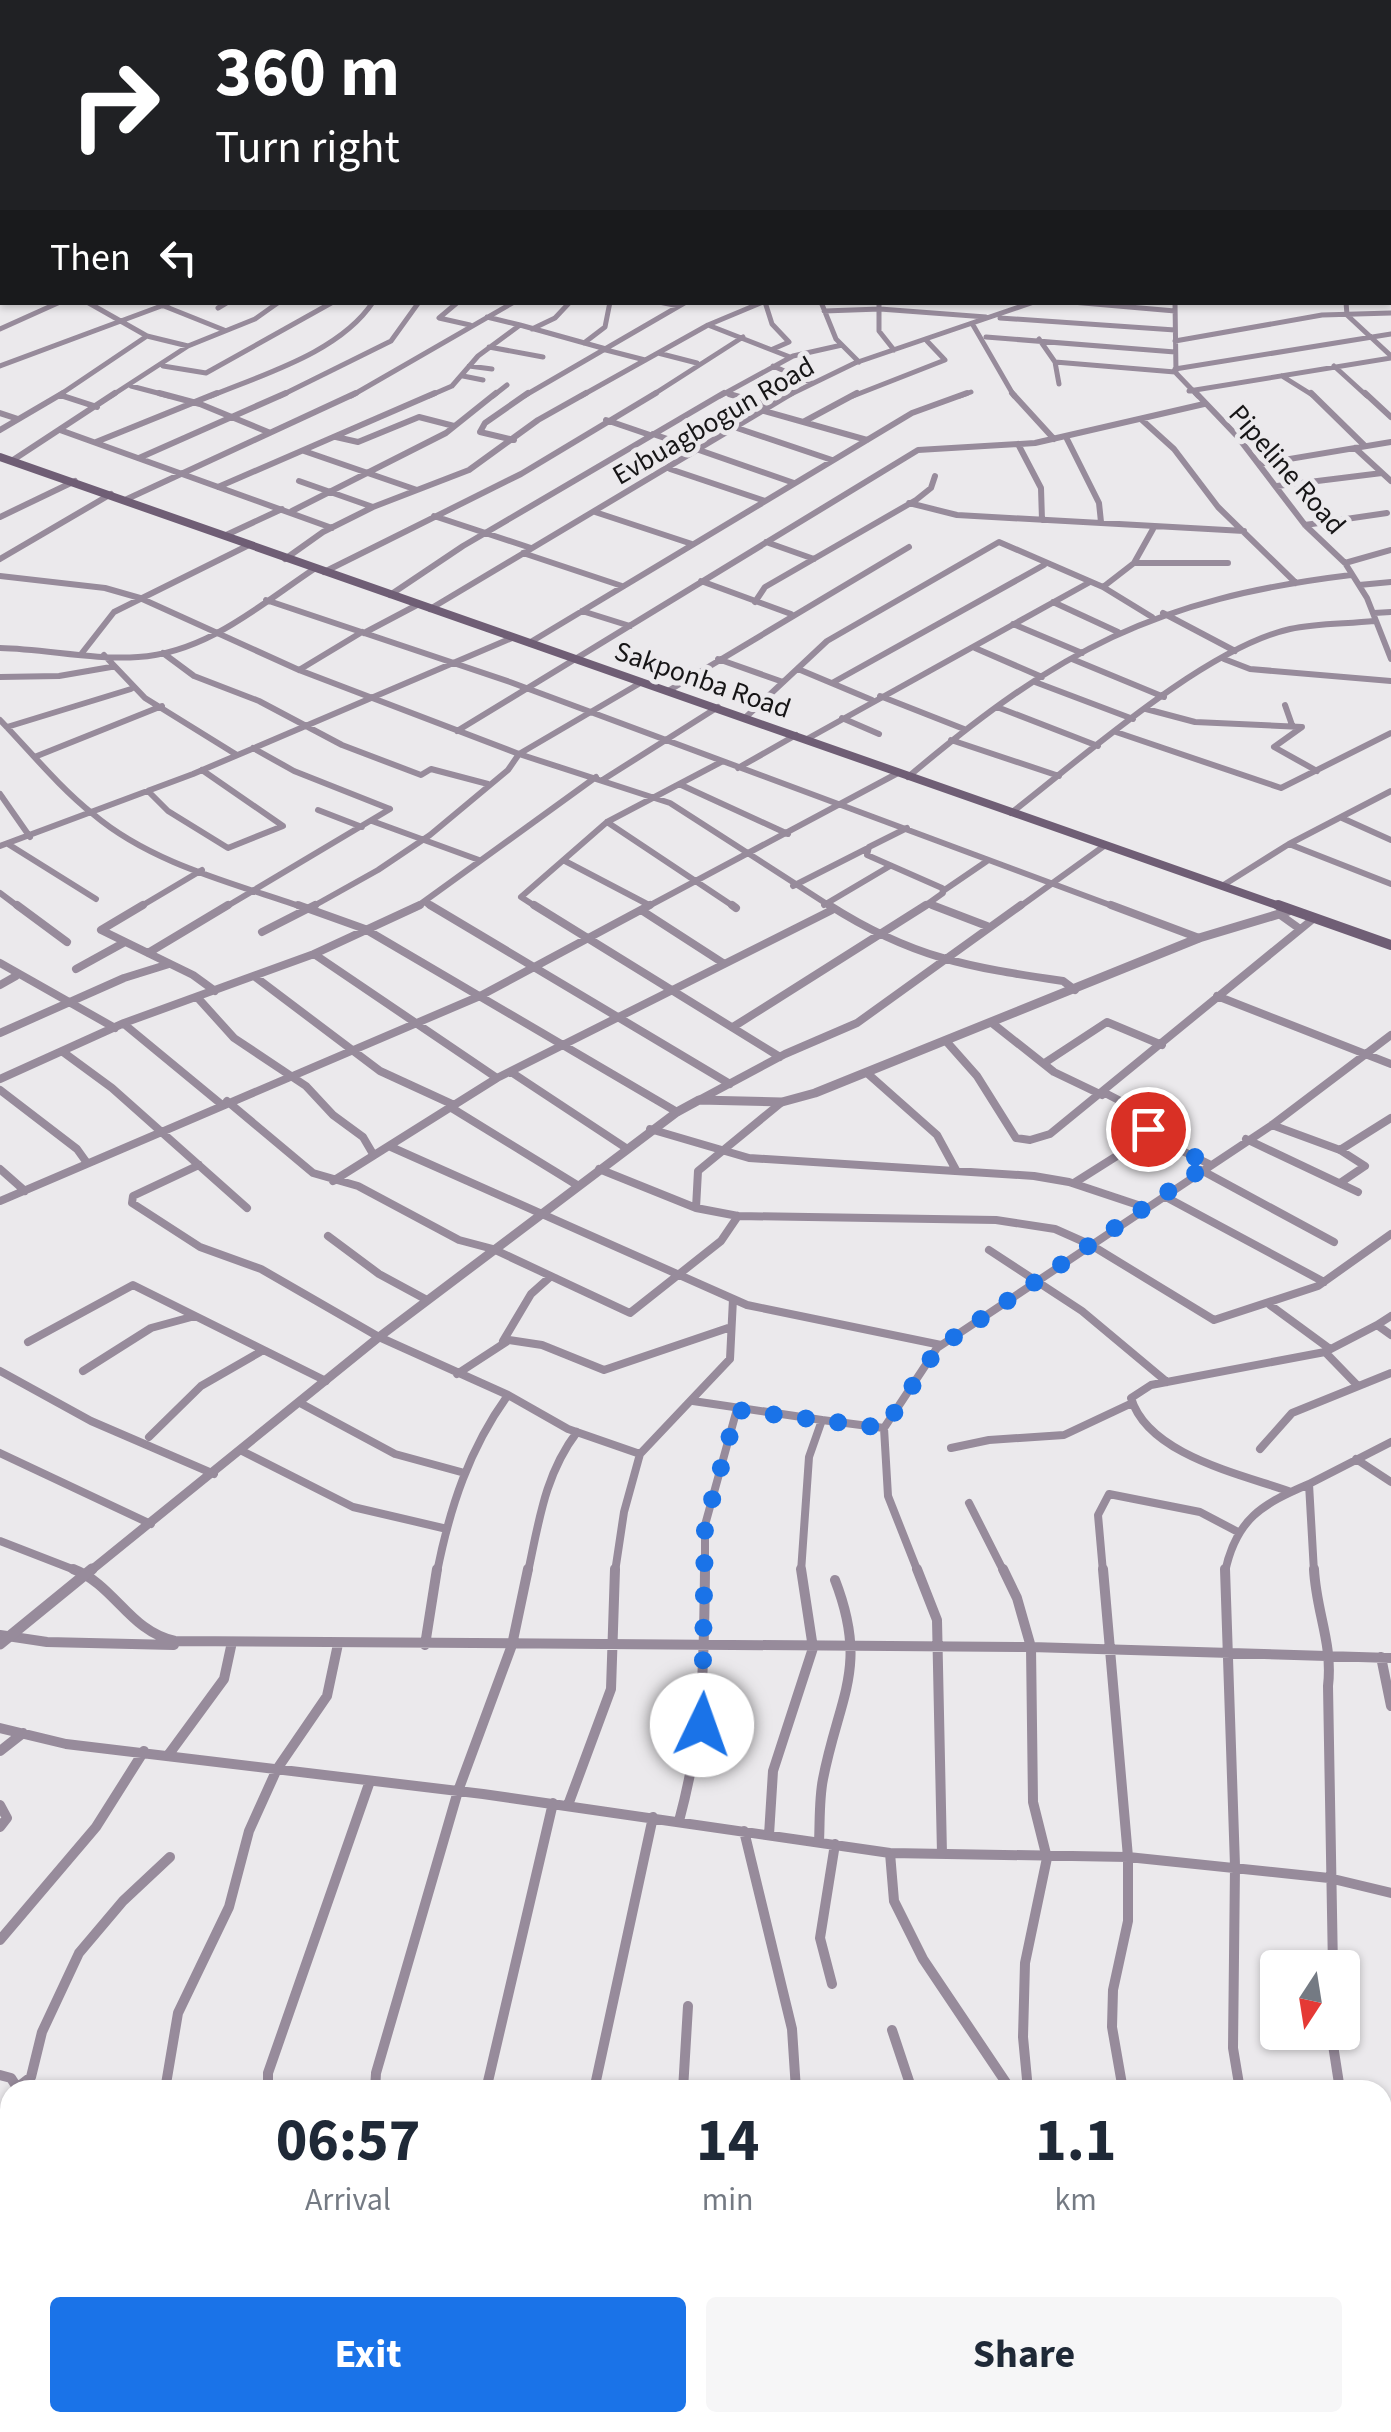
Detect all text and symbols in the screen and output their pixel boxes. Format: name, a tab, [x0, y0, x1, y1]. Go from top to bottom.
text: 360 m	[215, 23, 400, 123]
icon: right	[50, 40, 180, 170]
text: Turn right	[215, 116, 400, 180]
icon: left	[151, 230, 206, 285]
text: Then	[50, 231, 131, 285]
street label: Evbuagbogun Road	[605, 347, 822, 495]
street label: Pipeline Road	[1219, 396, 1355, 544]
street label: Sakponba Road	[609, 631, 796, 729]
pin	[1106, 1087, 1191, 1172]
icon: arrive	[1121, 1102, 1176, 1157]
position arrow	[650, 1673, 754, 1777]
north arrow	[1260, 1950, 1360, 2050]
map controls	[1260, 1950, 1360, 2050]
text: 06:57	[276, 2099, 420, 2184]
text: 14	[696, 2099, 759, 2184]
text: 1.1	[1035, 2099, 1116, 2184]
text: Arrival	[305, 2177, 391, 2223]
text: min	[702, 2177, 754, 2223]
text: km	[1054, 2177, 1097, 2223]
button: Exit	[50, 2297, 686, 2412]
button: Share	[706, 2297, 1342, 2412]

